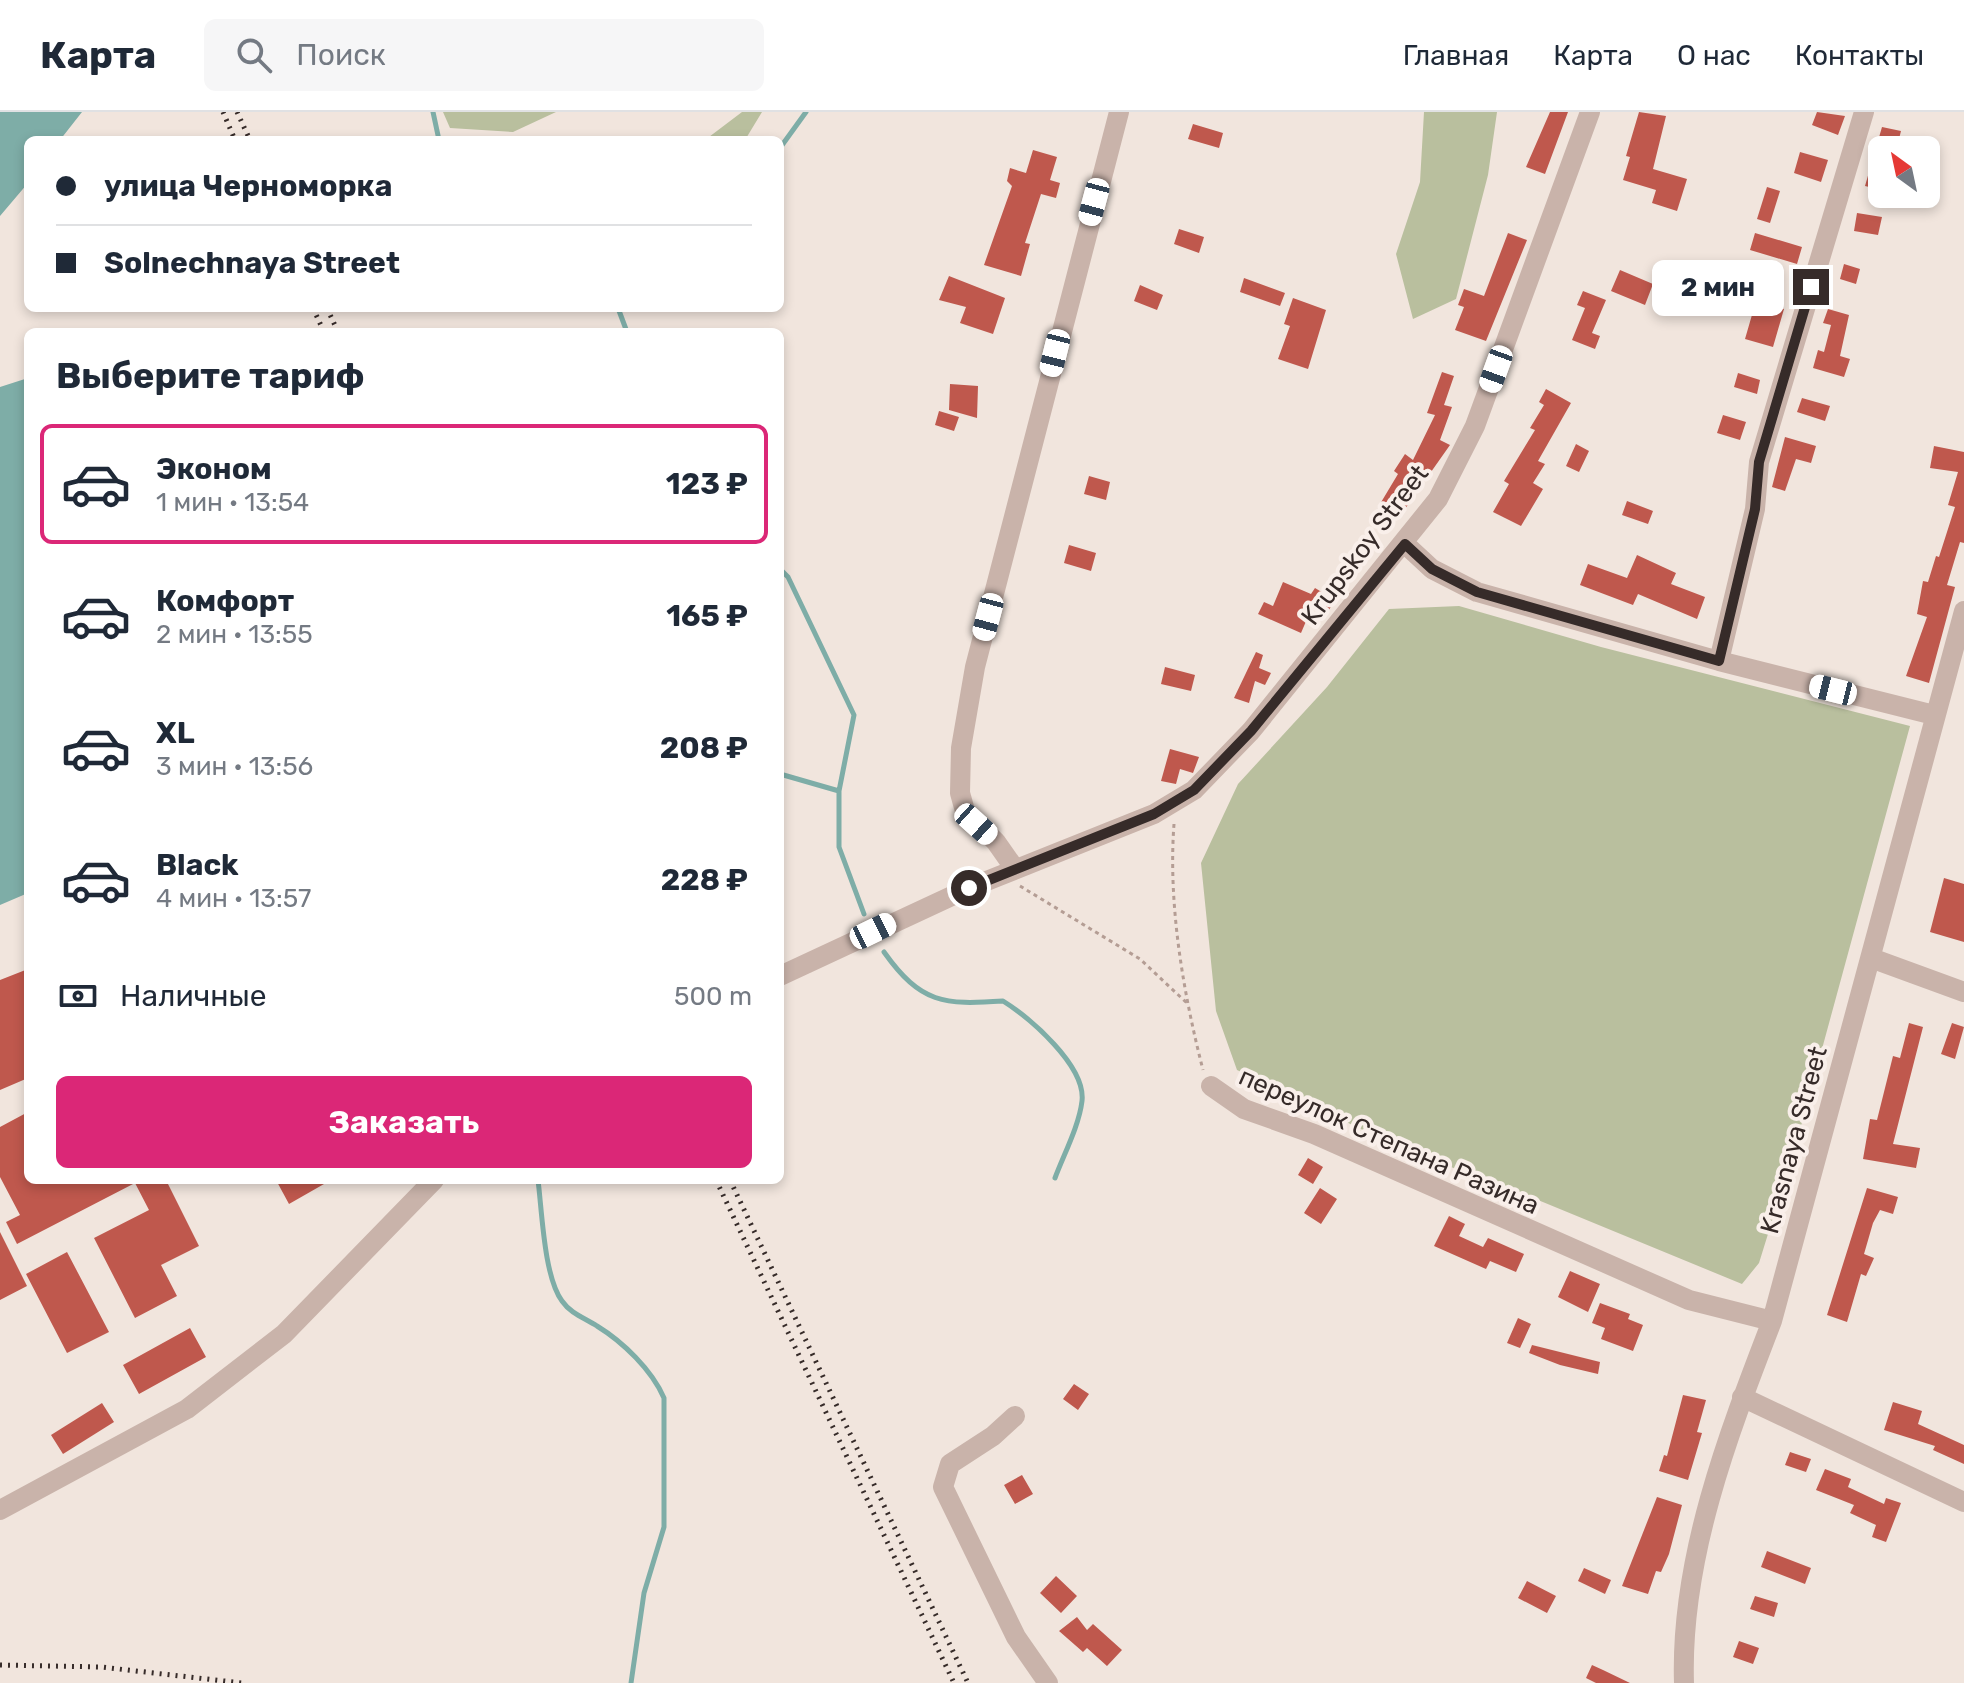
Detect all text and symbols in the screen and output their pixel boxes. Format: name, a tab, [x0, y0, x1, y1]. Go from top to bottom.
search box	[204, 19, 764, 91]
text: Карта	[40, 32, 156, 78]
icon: search	[232, 33, 276, 77]
text: Поиск	[296, 37, 386, 73]
text: Главная	[1403, 39, 1509, 72]
text: Карта	[1553, 39, 1633, 72]
text: О нас	[1677, 39, 1751, 72]
text: Контакты	[1795, 39, 1924, 72]
north arrow	[1868, 136, 1940, 208]
map controls	[1868, 136, 1940, 208]
text: улица Черноморка	[104, 168, 392, 204]
car	[1076, 176, 1112, 228]
text: Solnechnaya Street	[104, 245, 400, 281]
callout: 2 мин	[1651, 259, 1783, 315]
route end	[1793, 269, 1829, 305]
text: 2 мин	[1681, 272, 1755, 303]
car	[1038, 327, 1072, 379]
car	[1477, 342, 1515, 396]
text: Выберите тариф	[56, 354, 365, 397]
icon: car	[60, 448, 132, 520]
text: Эконом	[156, 451, 272, 487]
street label: Krupskoy Street	[1295, 459, 1435, 631]
text: 123 ₽	[666, 466, 748, 502]
text: 1 мин · 13:54	[156, 487, 309, 518]
icon: car	[60, 580, 132, 652]
text: Комфорт	[156, 583, 294, 619]
car	[970, 591, 1006, 643]
text: 165 ₽	[666, 598, 748, 634]
text: 2 мин · 13:55	[156, 619, 313, 650]
car	[1807, 673, 1859, 707]
icon: car	[60, 712, 132, 784]
text: XL	[156, 715, 195, 751]
text: 208 ₽	[660, 730, 748, 766]
text: 3 мин · 13:56	[156, 751, 313, 782]
car	[950, 799, 1002, 849]
icon: car	[60, 844, 132, 916]
text: Black	[156, 847, 239, 883]
text: 228 ₽	[661, 862, 748, 898]
route start	[951, 870, 987, 906]
text: 4 мин · 13:57	[156, 883, 311, 914]
car	[846, 910, 900, 952]
icon: cash	[56, 974, 100, 1018]
text: Наличные	[120, 978, 266, 1014]
text: 500 m	[674, 981, 752, 1012]
street label: Krasnaya Street	[1754, 1043, 1834, 1237]
street label: переулок Степана Разина	[1234, 1061, 1544, 1221]
button: Заказать	[56, 1076, 752, 1168]

